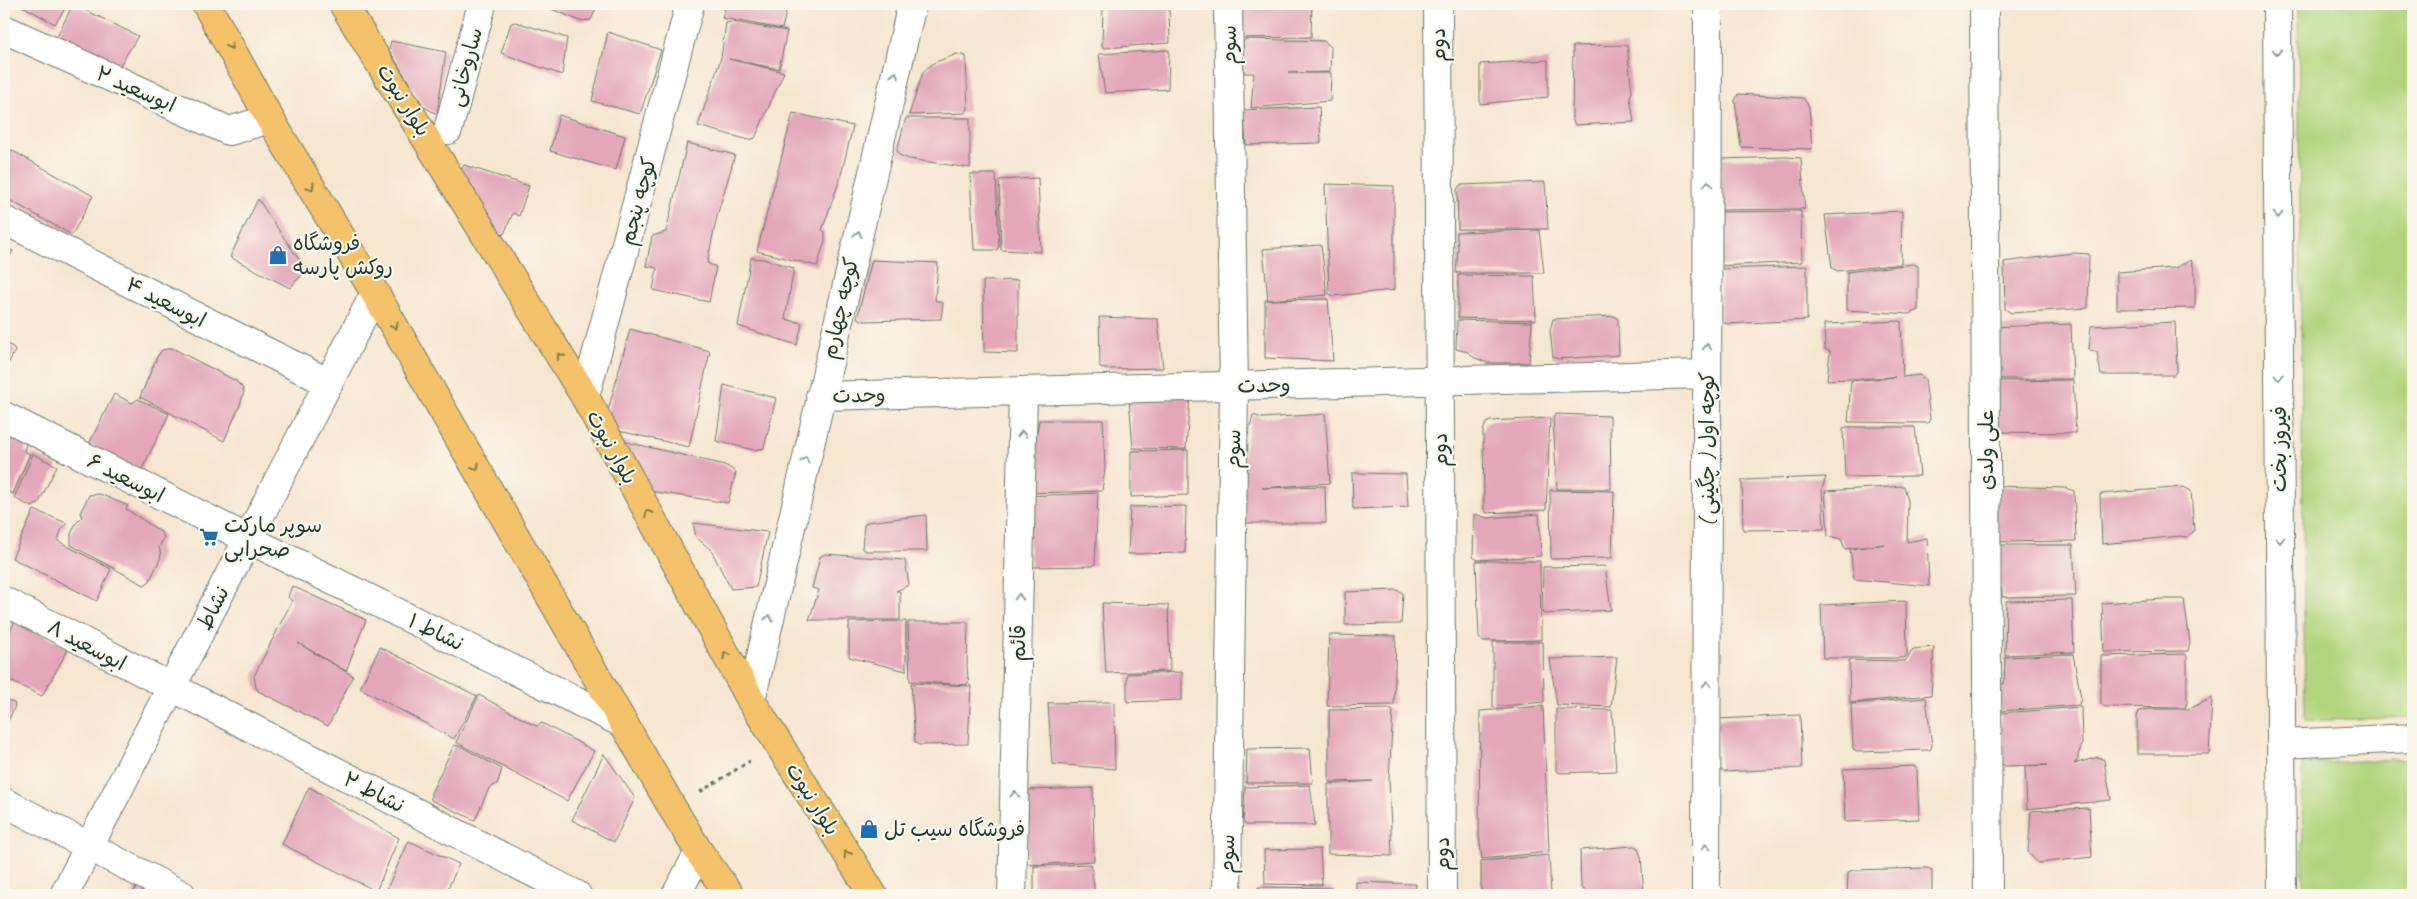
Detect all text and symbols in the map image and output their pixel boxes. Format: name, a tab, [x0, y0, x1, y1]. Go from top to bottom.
street label: ساروخانی	[442, 25, 489, 110]
street label: سوم	[1216, 25, 1245, 65]
street label: دوم	[1425, 28, 1454, 62]
one-way arrow	[224, 41, 234, 50]
one-way arrow	[2272, 49, 2282, 57]
street label: بلوار نبوت	[372, 59, 436, 141]
street label: ابوسعید ۲	[92, 60, 180, 118]
one-way arrow	[889, 71, 900, 80]
street label: کوچه پنجم	[614, 154, 665, 249]
one-way arrow	[1703, 180, 1713, 188]
one-way arrow	[305, 181, 315, 190]
one-way arrow	[2273, 212, 2283, 219]
one-way arrow	[852, 229, 863, 238]
place label: فروشگاه روکش پارسه	[293, 230, 393, 280]
shop icon: فروشگاه روکش پارسه	[267, 244, 289, 266]
street label: کوچه چهارم	[816, 255, 867, 362]
street label: ابوسعید ۴	[122, 271, 210, 333]
one-way arrow	[388, 321, 398, 330]
one-way arrow	[1702, 342, 1712, 350]
one-way arrow	[557, 353, 567, 362]
street label: کوچه اول ( چگینی )	[1694, 371, 1721, 527]
street label: وحدت	[1237, 372, 1291, 398]
one-way arrow	[2274, 374, 2284, 382]
street label: وحدت	[832, 382, 886, 408]
street label: بلوار نبوت	[581, 405, 643, 489]
street label: فیروز بخت	[2266, 406, 2292, 492]
street label: علی ولدی	[1973, 410, 2000, 490]
street label: سوم	[1220, 429, 1249, 469]
one-way arrow	[1017, 430, 1028, 438]
street label: دوم	[1427, 433, 1456, 467]
street label: ابوسعید ۶	[83, 448, 169, 508]
one-way arrow	[799, 456, 810, 464]
one-way arrow	[470, 462, 480, 471]
one-way arrow	[645, 509, 655, 518]
place label: سوپر مارکت صحرابی	[224, 512, 322, 563]
supermarket icon: سوپر مارکت صحرابی	[198, 526, 220, 548]
one-way arrow	[2275, 536, 2285, 544]
street label: نشاط	[191, 582, 235, 634]
one-way arrow	[1014, 592, 1024, 600]
street label: نشاط ۱	[404, 607, 468, 657]
street label: ابوسعید ۸	[43, 614, 131, 676]
one-way arrow	[763, 614, 774, 623]
street label: قائم	[1005, 625, 1034, 662]
one-way arrow	[723, 652, 733, 661]
one-way arrow	[1702, 680, 1712, 688]
street label: بلوار نبوت	[781, 758, 845, 840]
street label: نشاط ۲	[339, 766, 409, 818]
one-way arrow	[1009, 790, 1020, 798]
place label: فروشگاه سیب تل	[884, 816, 1025, 842]
shop icon: فروشگاه سیب تل	[858, 818, 880, 840]
street label: سوم	[1214, 834, 1243, 874]
street label: دوم	[1429, 837, 1458, 871]
one-way arrow	[1701, 842, 1711, 850]
one-way arrow	[844, 850, 854, 859]

